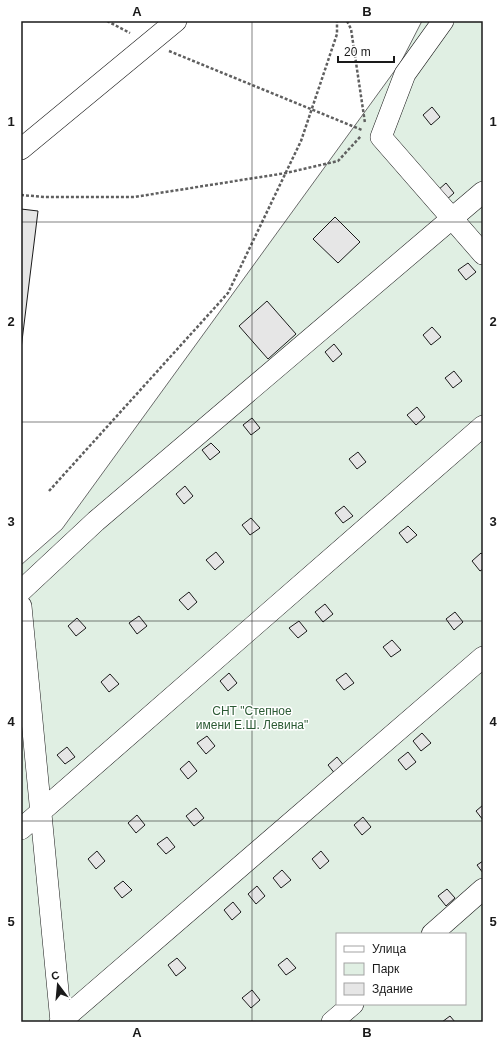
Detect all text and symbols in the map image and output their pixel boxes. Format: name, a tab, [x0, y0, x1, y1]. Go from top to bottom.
text: A	[132, 4, 142, 19]
text: B	[362, 4, 372, 19]
scale bar	[338, 38, 394, 64]
text: 20 m	[344, 45, 371, 59]
text: 1	[7, 114, 15, 129]
text: 1	[489, 114, 497, 129]
text: 2	[7, 314, 15, 329]
text: 2	[489, 314, 497, 329]
text: 3	[7, 514, 15, 529]
text: 3	[489, 514, 497, 529]
park label: СНТ "Степное имени Е.Ш. Левина"	[196, 704, 308, 732]
text: 4	[7, 714, 15, 729]
text: 4	[489, 714, 497, 729]
text: 5	[7, 914, 15, 929]
text: 5	[489, 914, 497, 929]
legend	[336, 933, 466, 1005]
text: Улица	[372, 942, 406, 956]
text: Парк	[372, 962, 400, 976]
north arrow	[38, 965, 78, 1005]
text: С	[50, 969, 61, 982]
text: Здание	[372, 982, 413, 996]
text: A	[132, 1025, 142, 1040]
text: B	[362, 1025, 372, 1040]

